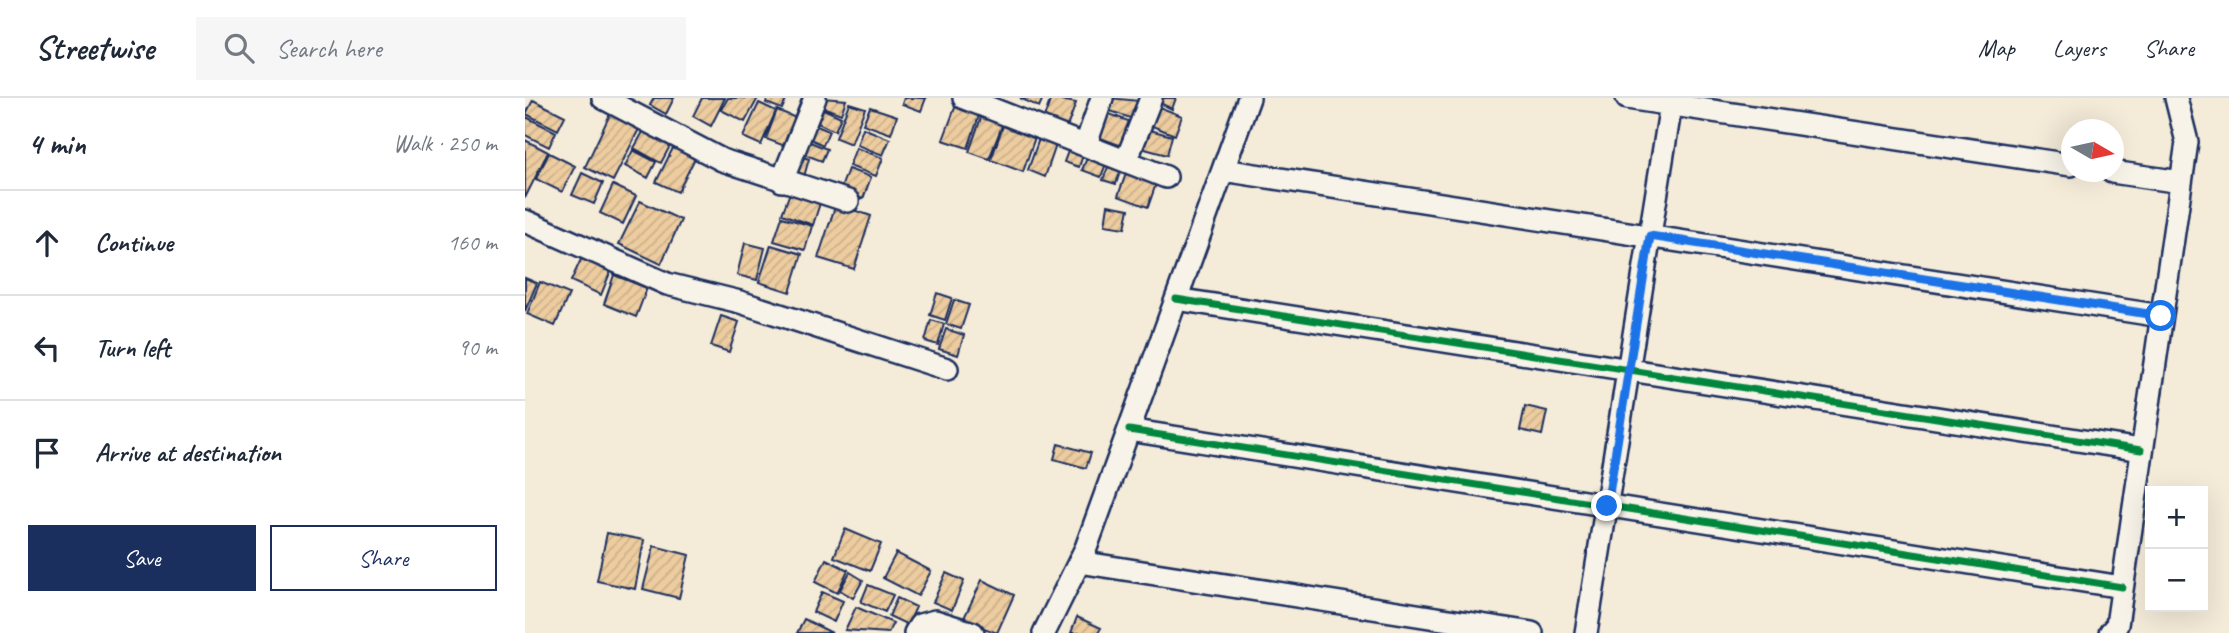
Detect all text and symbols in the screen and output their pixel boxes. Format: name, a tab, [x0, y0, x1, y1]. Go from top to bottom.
search box	[196, 17, 686, 80]
text: Streetwise	[35, 27, 154, 69]
icon: search	[220, 29, 258, 67]
text: Search here	[276, 32, 382, 65]
text: Map	[1978, 33, 2015, 63]
text: Layers	[2053, 33, 2106, 63]
text: Share	[2144, 33, 2194, 63]
north arrow	[2061, 119, 2124, 182]
text: 4 min	[28, 125, 85, 163]
text: Walk · 250 m	[393, 129, 497, 158]
icon: ahead	[28, 224, 66, 262]
text: Continue	[95, 226, 173, 259]
text: 160 m	[448, 228, 497, 257]
route start	[2145, 300, 2176, 331]
icon: left	[28, 329, 66, 367]
text: Turn left	[95, 331, 170, 364]
text: 90 m	[458, 333, 497, 362]
icon: arrive	[28, 434, 66, 472]
text: Arrive at destination	[95, 436, 281, 469]
map controls	[2145, 486, 2208, 612]
button: +	[2145, 486, 2208, 549]
route end	[1591, 490, 1622, 521]
button: Save	[28, 525, 256, 591]
button: Share	[270, 525, 497, 591]
button: −	[2145, 549, 2208, 612]

